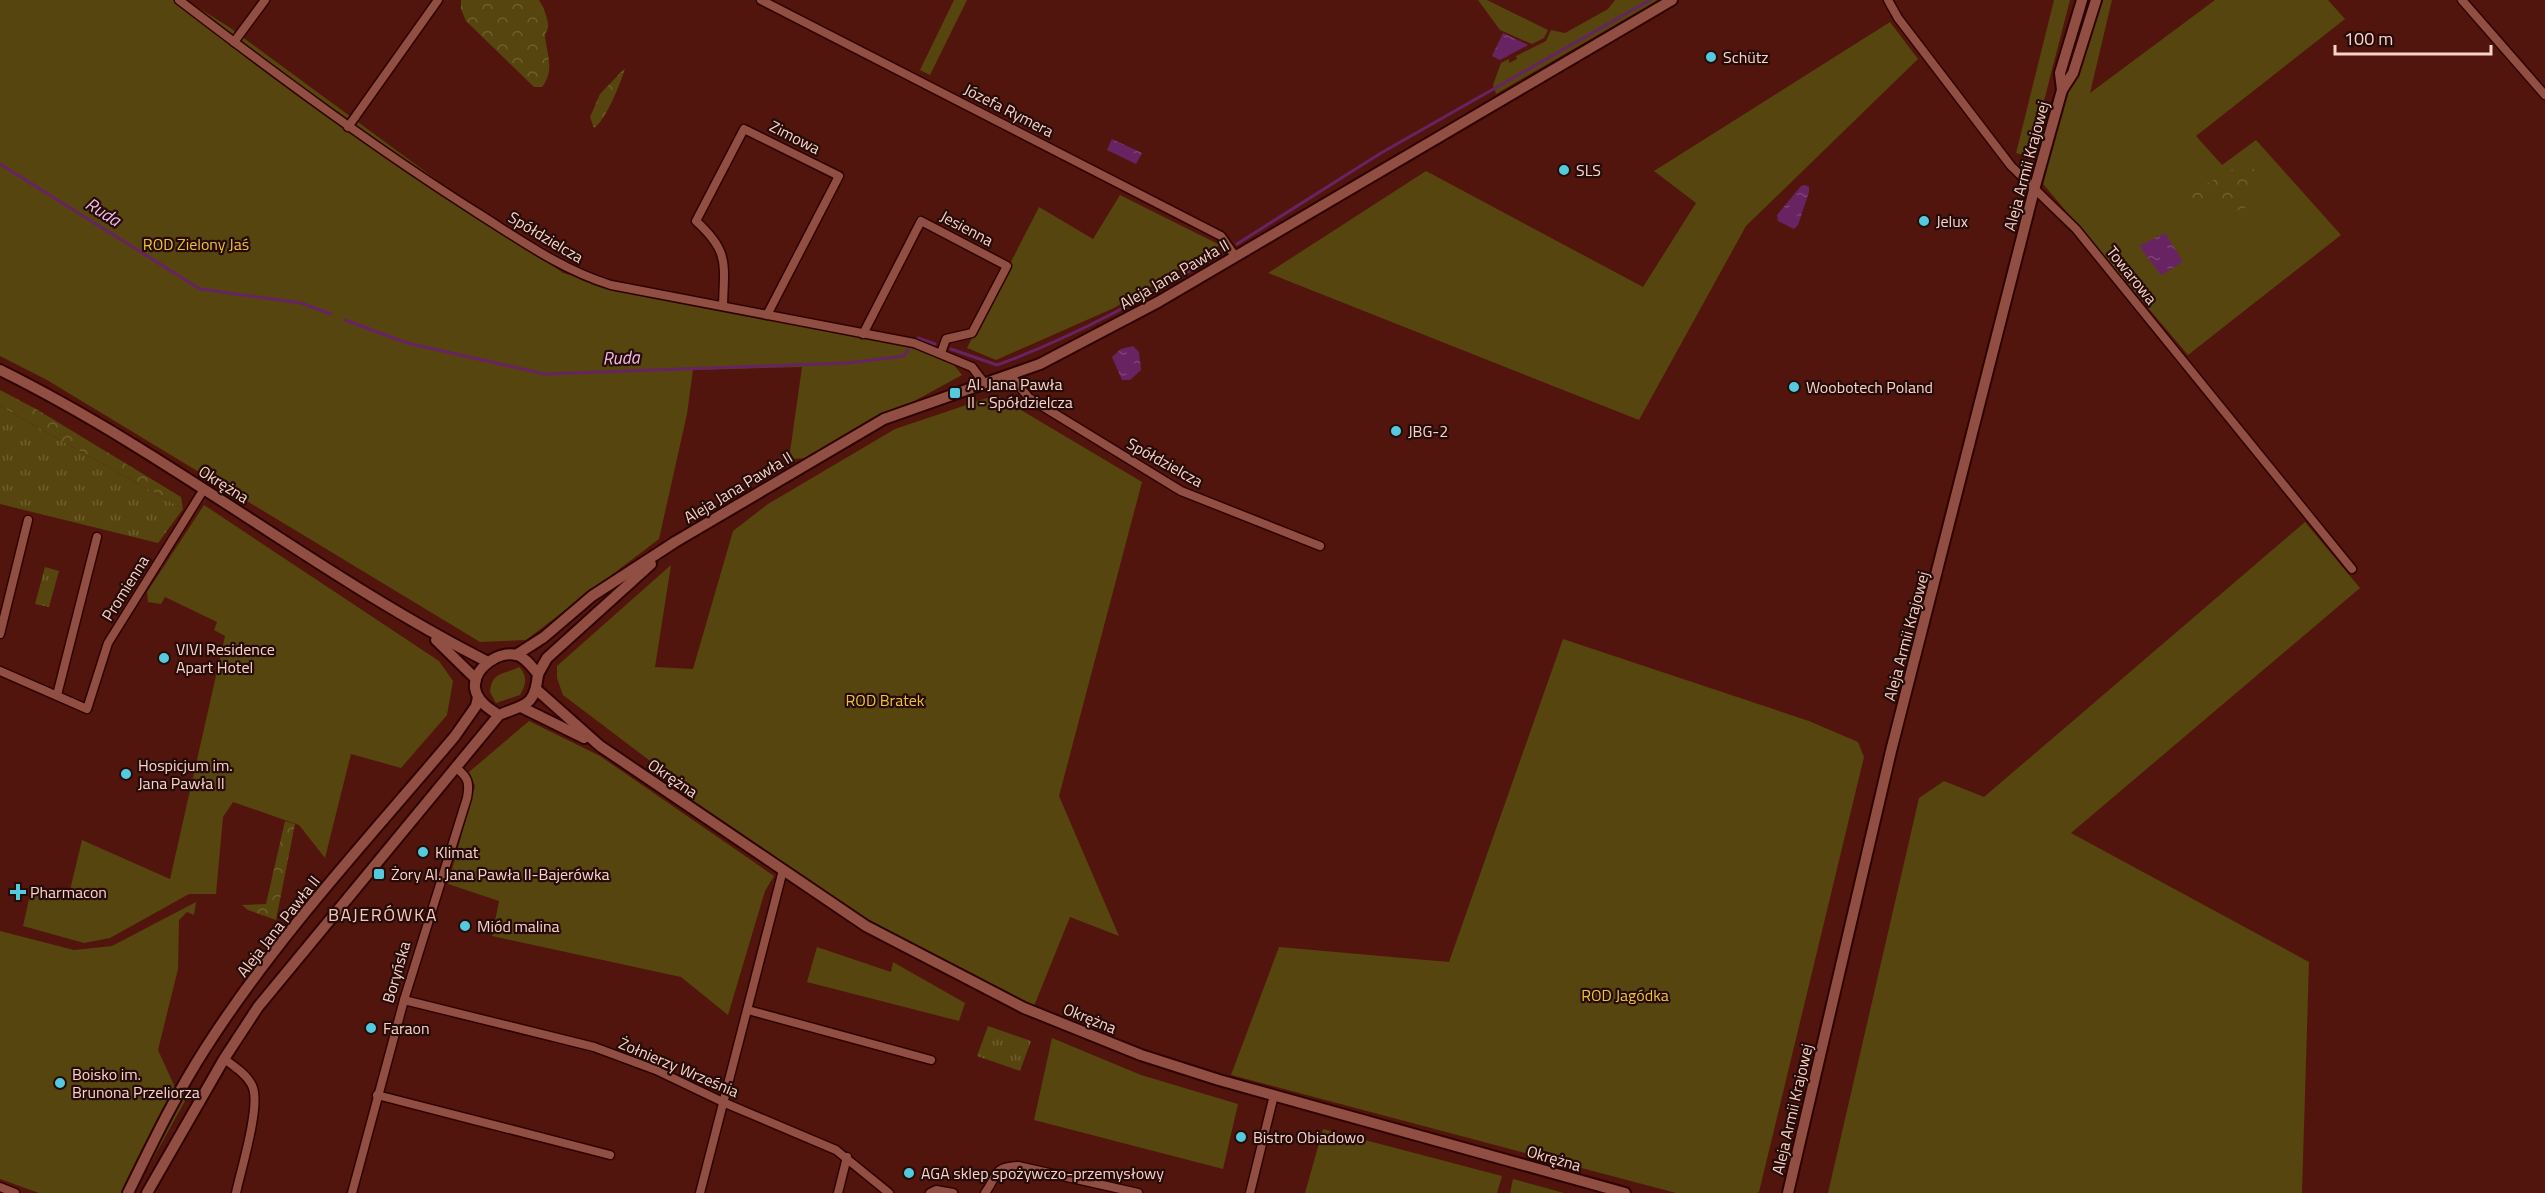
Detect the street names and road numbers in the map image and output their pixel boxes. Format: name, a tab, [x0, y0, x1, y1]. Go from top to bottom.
street label: Józefa Rymera	[960, 77, 1058, 143]
street label: Aleja Armii Krajowej	[1997, 98, 2055, 234]
street label: Zimowa	[766, 114, 824, 160]
street label: Jesienna	[936, 204, 998, 252]
street label: Spółdzielcza	[504, 205, 588, 269]
street label: Aleja Jana Pawła II	[1115, 233, 1233, 315]
street label: Towarowa	[2101, 241, 2163, 309]
street label: Spółdzielcza	[1123, 431, 1207, 493]
street label: Aleja Jana Pawła II	[679, 445, 797, 529]
street label: Okrężna	[194, 459, 254, 509]
street label: Promienna	[95, 550, 155, 626]
street label: Aleja Armii Krajowej	[1877, 568, 1935, 704]
street label: Okrężna	[643, 753, 703, 803]
street label: Aleja Jana Pawła II	[231, 870, 325, 982]
street label: Boryńska	[376, 938, 416, 1006]
street label: Okrężna	[1060, 996, 1120, 1040]
street label: Żołnierzy Września	[615, 1031, 743, 1103]
street label: Aleja Armii Krajowej	[1765, 1041, 1819, 1177]
street label: Okrężna	[1524, 1139, 1584, 1177]

